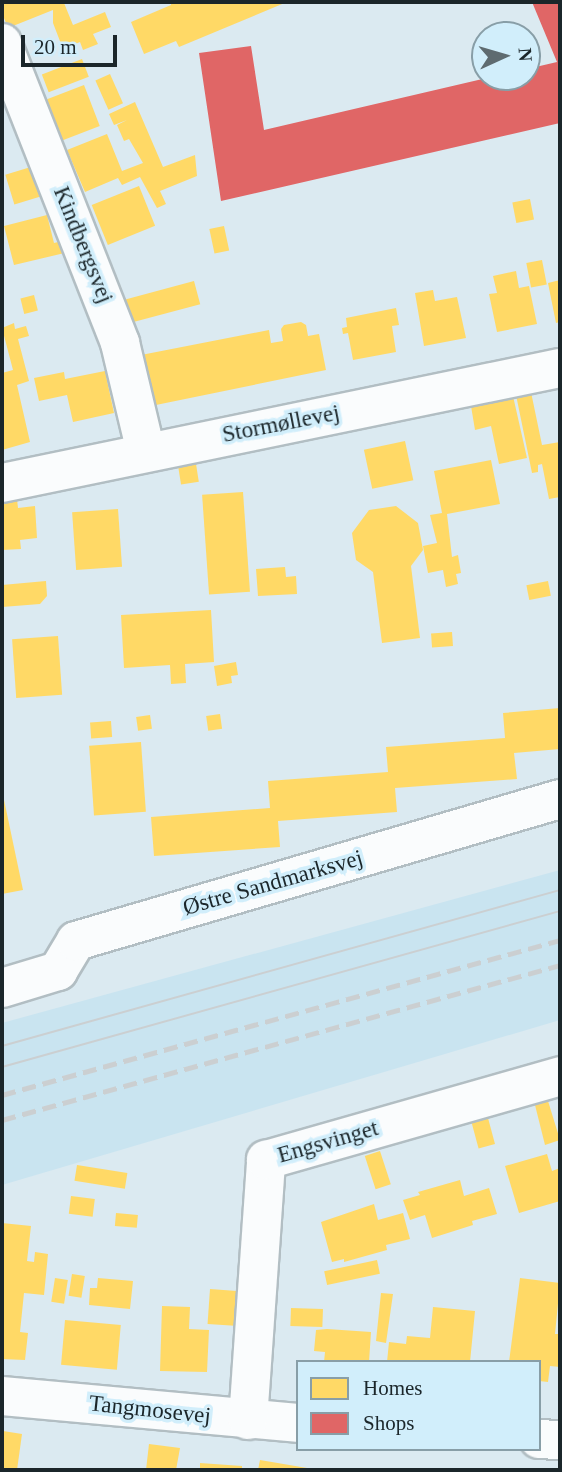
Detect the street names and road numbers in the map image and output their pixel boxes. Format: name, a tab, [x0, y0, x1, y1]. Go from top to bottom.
street label: Kindbergsvej	[47, 183, 119, 307]
street label: Stormøllevej	[220, 399, 342, 449]
street label: Østre Sandmarksvej	[180, 844, 366, 922]
street label: Engsvinget	[274, 1114, 382, 1170]
street label: Tangmosevej	[88, 1390, 212, 1430]

